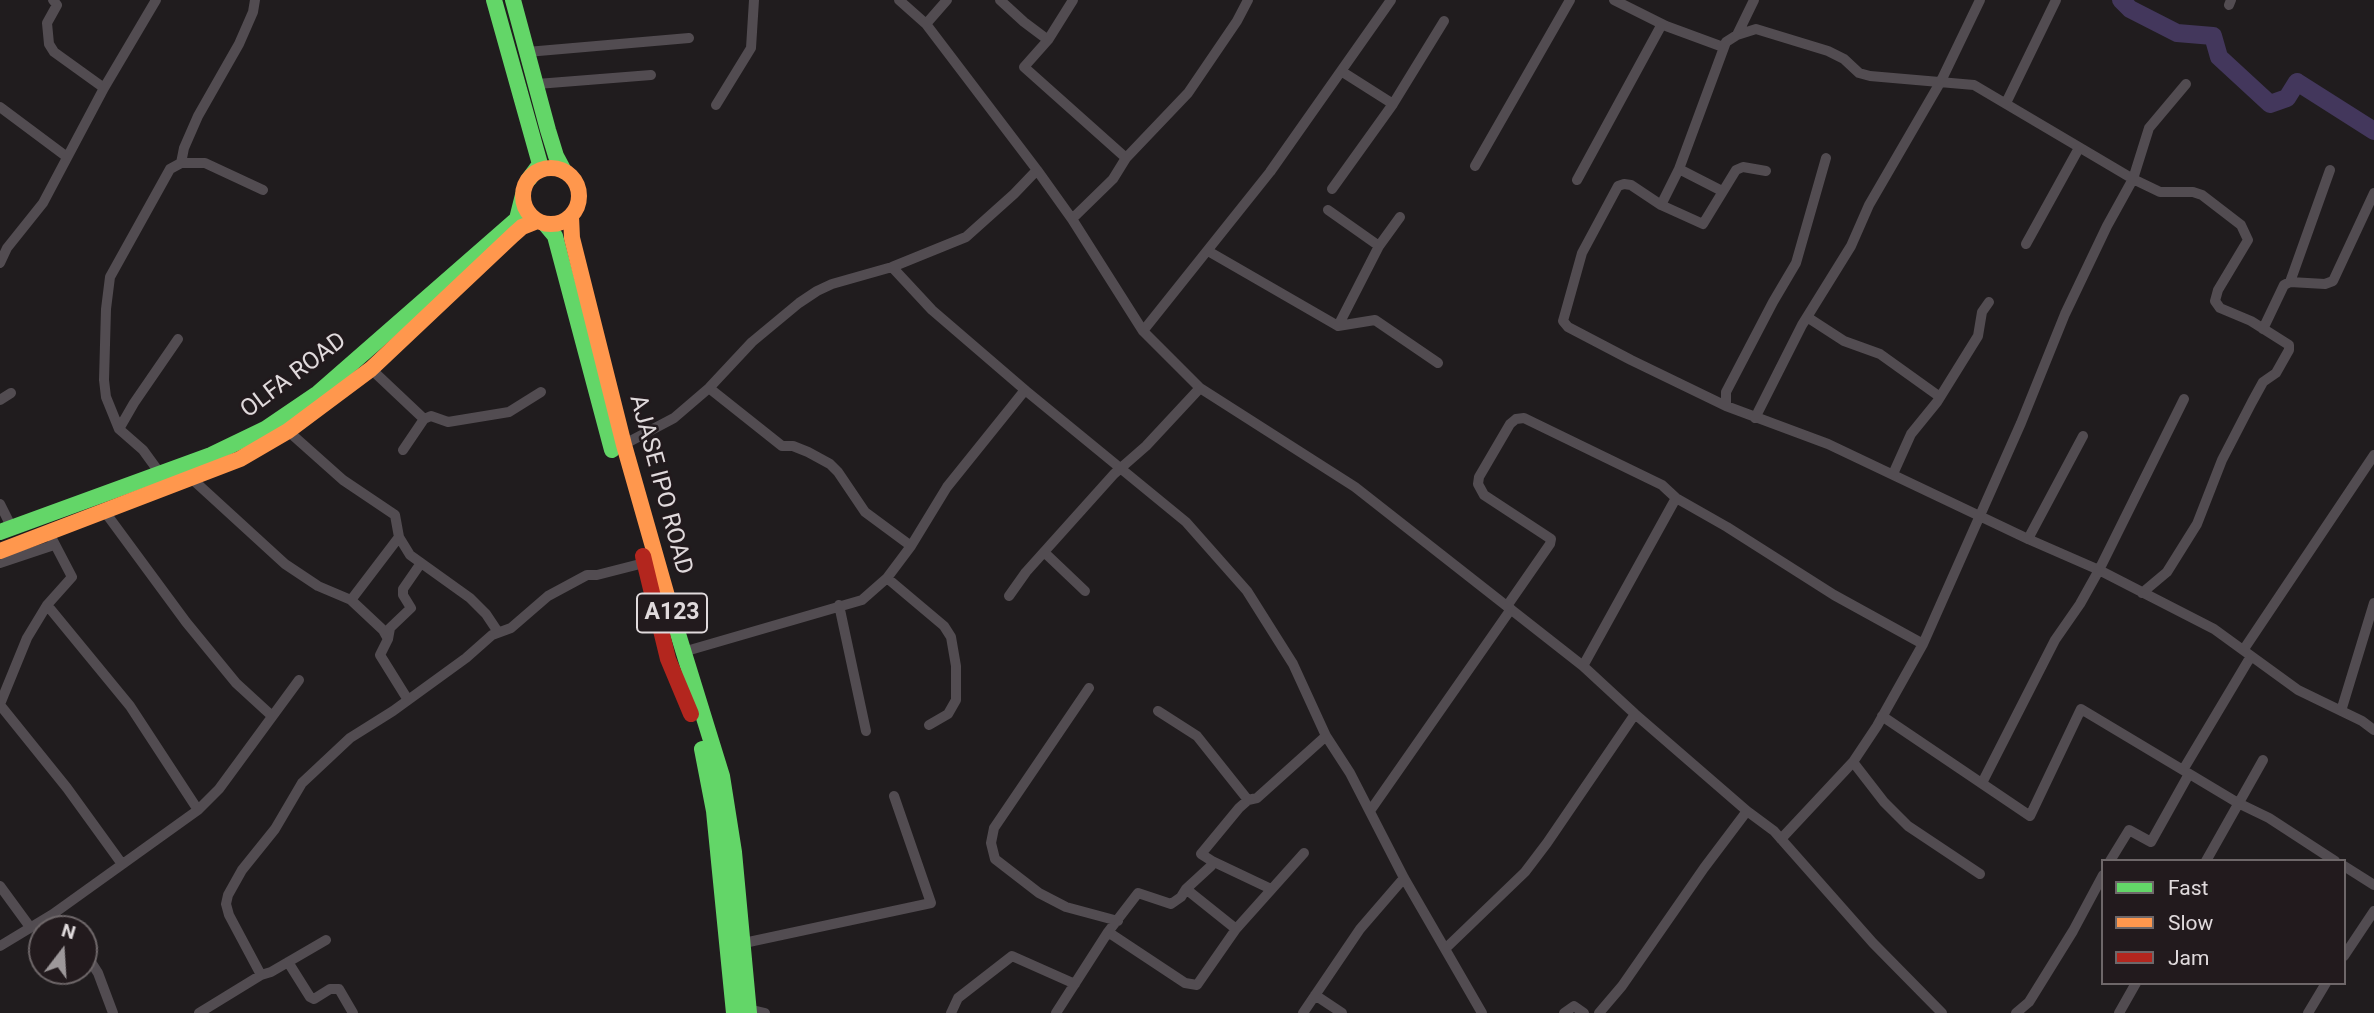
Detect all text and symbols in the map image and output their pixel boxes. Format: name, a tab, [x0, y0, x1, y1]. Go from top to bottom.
street label: OLFA ROAD	[236, 327, 352, 425]
street label: AJASE IPO ROAD	[622, 392, 698, 578]
road number: A123	[637, 594, 707, 632]
legend	[2101, 859, 2346, 985]
text: Fast	[2168, 876, 2208, 900]
text: Slow	[2168, 911, 2213, 935]
north arrow	[28, 915, 98, 985]
text: N	[59, 918, 78, 944]
text: Jam	[2168, 946, 2209, 970]

